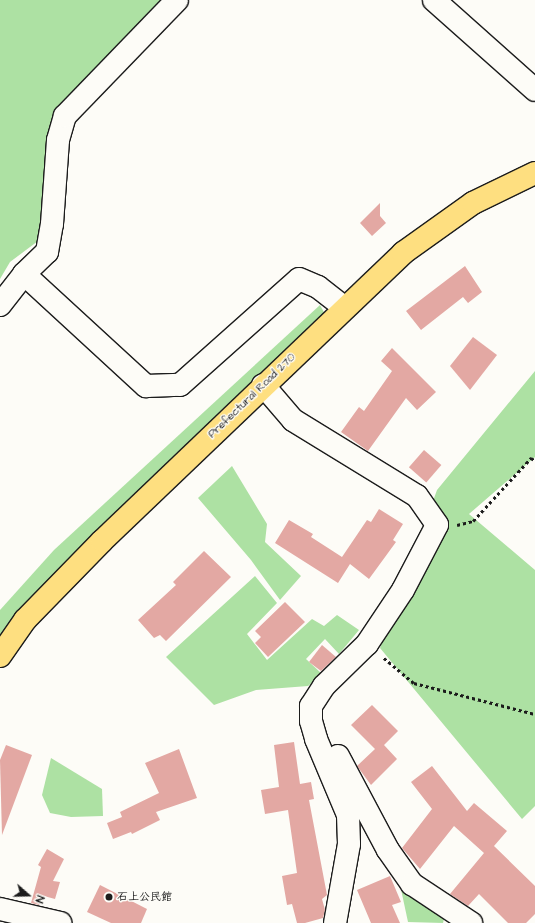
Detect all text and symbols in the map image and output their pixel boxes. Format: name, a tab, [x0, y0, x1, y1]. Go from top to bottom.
street label: Prefectural Road 270	[206, 351, 298, 441]
north arrow	[8, 875, 48, 915]
place label: 石上公民館	[117, 890, 172, 904]
marker: 石上公民館	[104, 892, 114, 902]
text: N	[32, 893, 48, 905]

